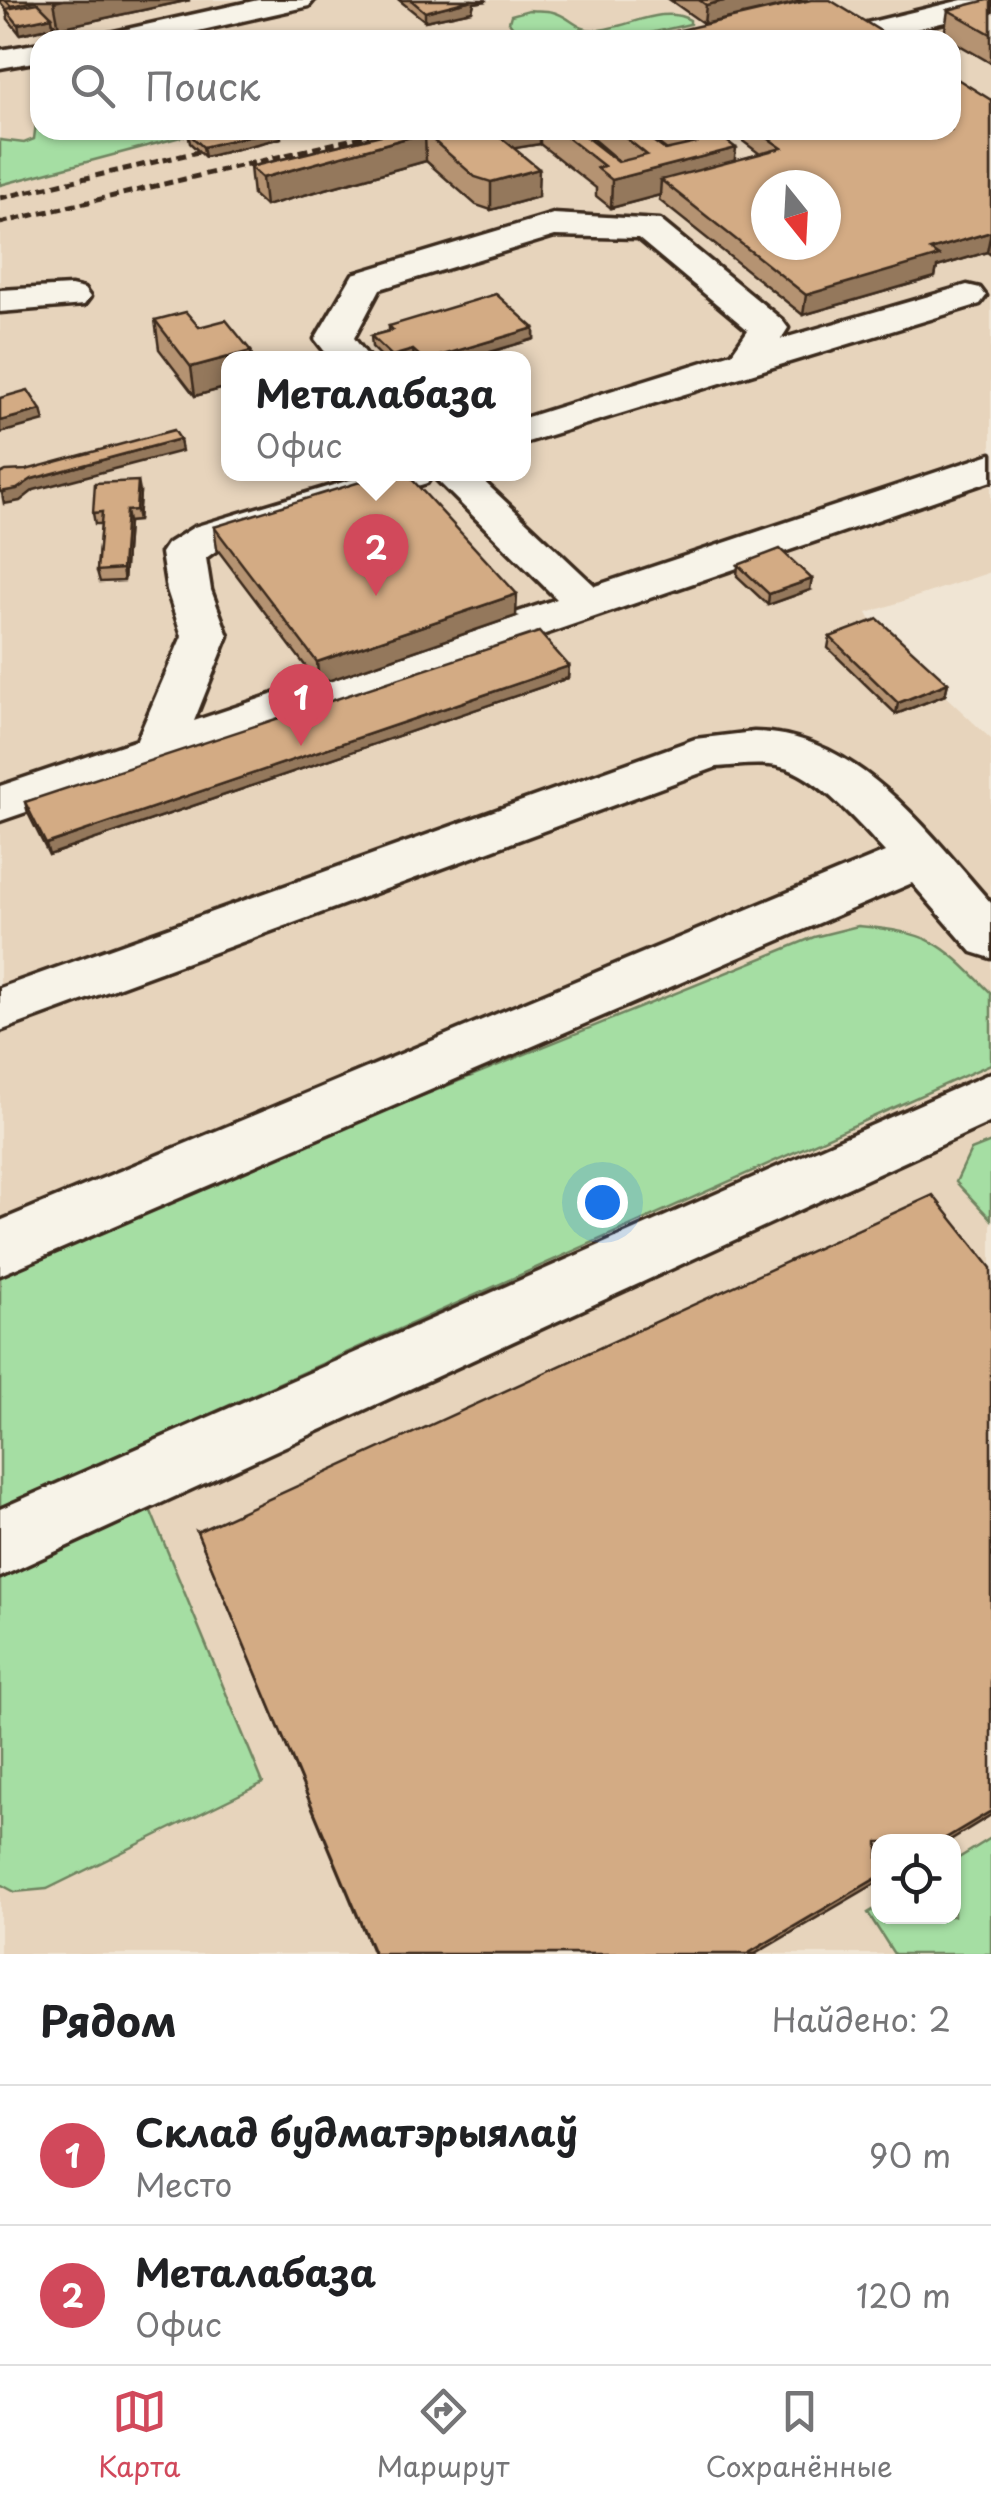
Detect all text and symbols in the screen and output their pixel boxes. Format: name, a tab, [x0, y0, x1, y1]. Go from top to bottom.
search box	[30, 30, 961, 140]
text: Поиск	[145, 57, 260, 114]
icon: search	[65, 58, 120, 113]
north arrow	[751, 170, 841, 260]
popup	[221, 351, 531, 481]
text: Металабаза	[255, 364, 497, 421]
text: Офис	[255, 421, 342, 469]
pin: 2	[344, 514, 408, 596]
pin: 1	[268, 664, 334, 746]
your location	[577, 1177, 628, 1228]
map controls	[871, 1834, 961, 1924]
button: locate	[871, 1834, 961, 1924]
text: Рядом	[40, 1988, 177, 2051]
text: Найдено: 2	[772, 1995, 951, 2043]
text: Склад будматэрыялаў	[135, 2103, 578, 2160]
text: 1	[65, 2131, 80, 2179]
text: 90 m	[869, 2131, 951, 2179]
text: Место	[135, 2160, 232, 2208]
text: Металабаза	[135, 2243, 376, 2300]
text: 2	[61, 2271, 84, 2319]
text: 120 m	[856, 2271, 951, 2319]
text: Офис	[135, 2300, 222, 2348]
tab: Карта	[98, 2384, 180, 2487]
tab: Маршрут	[377, 2384, 509, 2487]
tab: Сохранённые	[706, 2384, 893, 2487]

